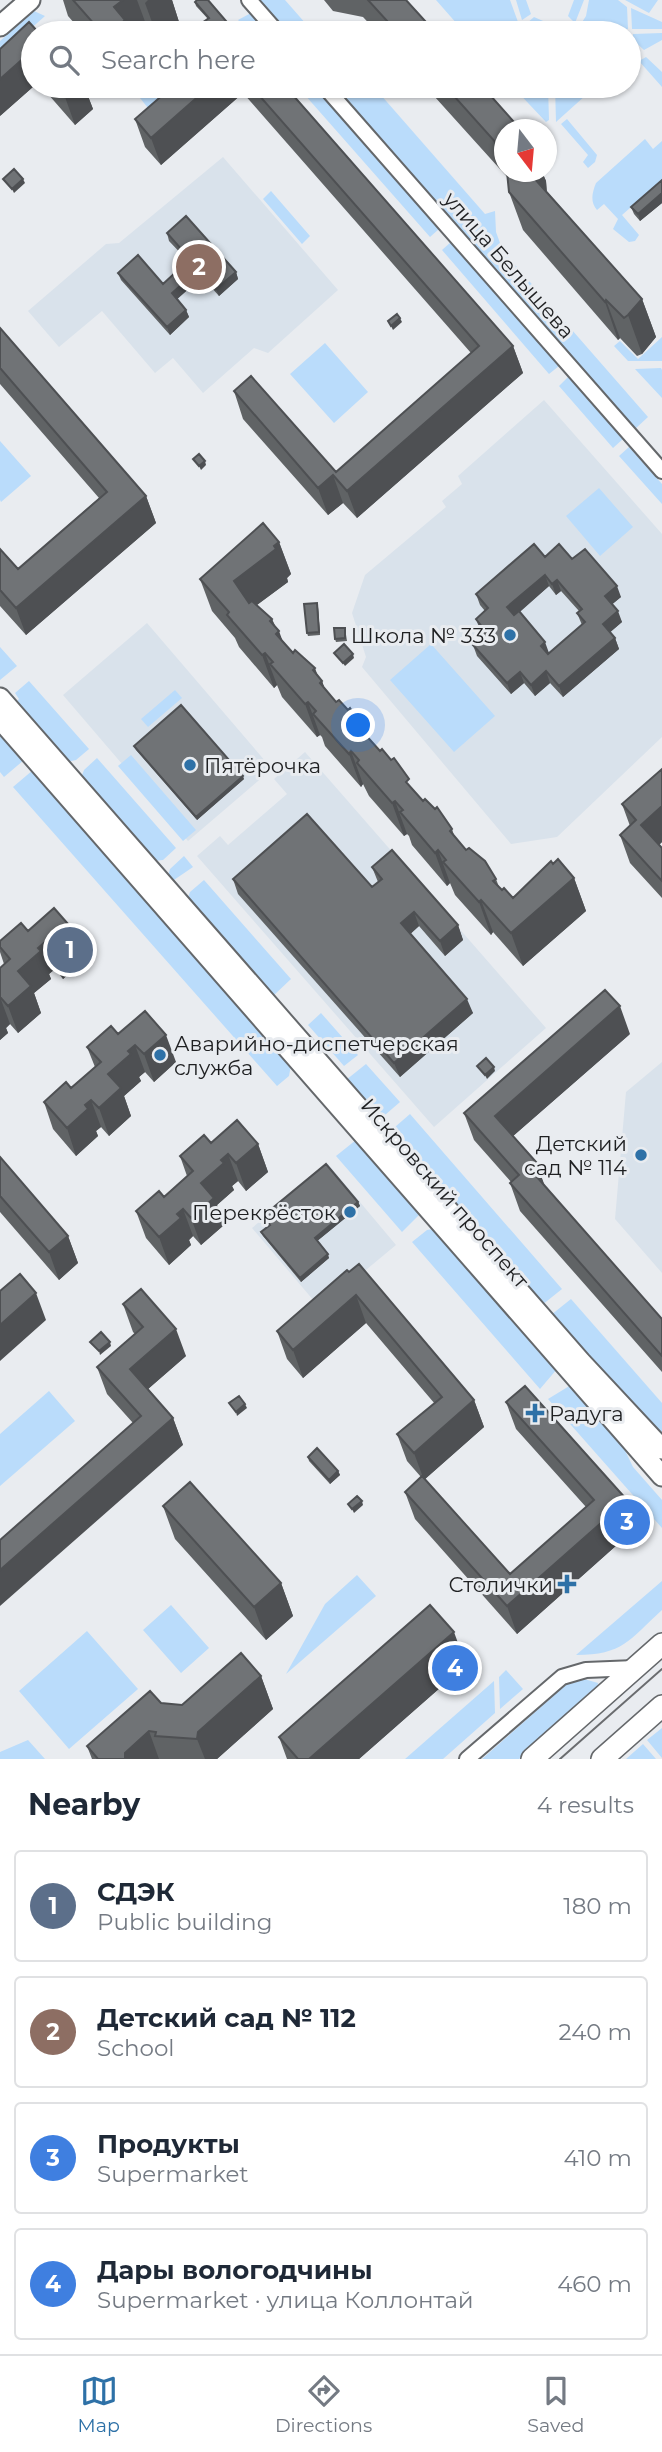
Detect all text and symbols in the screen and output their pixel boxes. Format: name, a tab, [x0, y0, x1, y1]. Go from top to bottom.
search box	[21, 21, 641, 98]
icon: search	[45, 41, 83, 79]
text: Search here	[101, 44, 256, 76]
north arrow	[494, 119, 557, 182]
street label: улица Белышева	[438, 186, 580, 344]
pin: 2	[176, 241, 222, 293]
place label: Школа № 333	[351, 623, 496, 648]
marker: Школа № 333	[502, 627, 518, 643]
your location	[341, 708, 375, 742]
place label: Пятёрочка	[204, 753, 321, 778]
marker: Пятёрочка	[182, 757, 198, 773]
pin: 1	[47, 924, 93, 976]
place label: Аварийно-диспетчерская служба	[174, 1031, 459, 1080]
marker: Аварийно-диспетчерская служба	[152, 1047, 168, 1063]
street label: Искровский проспект	[356, 1093, 534, 1293]
place label: Детский сад № 114	[524, 1131, 627, 1180]
marker: Детский сад № 114	[633, 1147, 649, 1163]
place label: Перекрёсток	[192, 1200, 336, 1225]
marker: Перекрёсток	[342, 1204, 358, 1220]
place label: Радуга	[549, 1401, 623, 1426]
marker: Радуга	[527, 1405, 543, 1421]
pin: 3	[604, 1496, 650, 1548]
place label: Столички	[449, 1572, 553, 1597]
marker: Столички	[559, 1576, 575, 1592]
pin: 4	[432, 1642, 478, 1694]
text: Nearby	[28, 1786, 140, 1823]
text: 4 results	[537, 1791, 634, 1819]
text: СДЭК	[97, 1876, 175, 1908]
text: 1	[48, 1892, 58, 1920]
text: 180 m	[563, 1892, 632, 1920]
text: Public building	[97, 1908, 272, 1936]
text: Детский сад № 112	[97, 2002, 356, 2034]
text: 2	[46, 2018, 60, 2046]
text: 240 m	[559, 2018, 632, 2046]
text: School	[97, 2034, 175, 2062]
text: Продукты	[97, 2128, 240, 2160]
text: 3	[46, 2144, 60, 2172]
text: 410 m	[563, 2144, 632, 2172]
text: Supermarket	[97, 2160, 249, 2188]
text: Дары вологодчины	[97, 2254, 373, 2286]
text: 4	[45, 2270, 61, 2298]
text: 460 m	[557, 2270, 632, 2298]
text: Supermarket · улица Коллонтай	[97, 2286, 474, 2314]
tab: Map	[78, 2372, 120, 2437]
tab: Directions	[275, 2372, 372, 2437]
tab: Saved	[527, 2372, 584, 2437]

